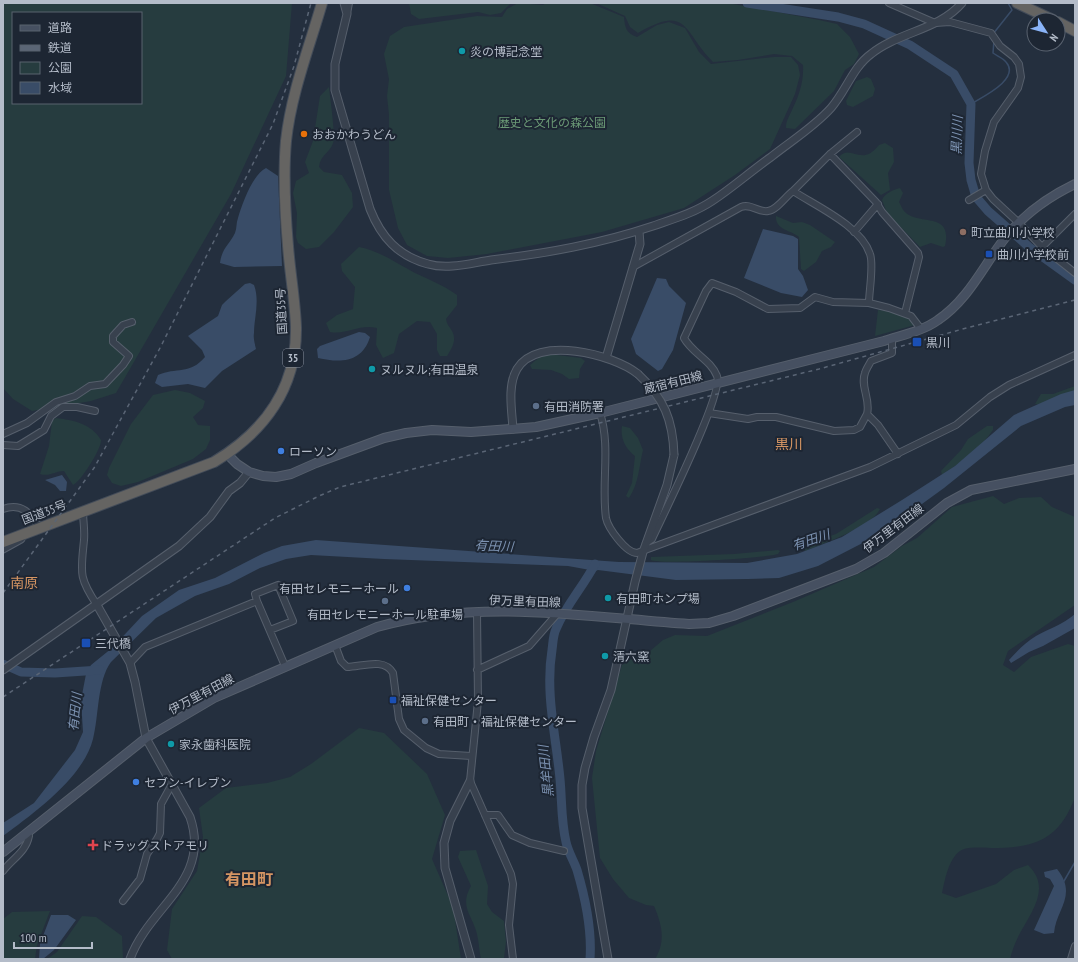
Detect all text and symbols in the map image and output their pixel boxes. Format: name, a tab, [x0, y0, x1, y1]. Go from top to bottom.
legend	[12, 12, 142, 104]
north arrow	[1026, 12, 1066, 52]
text: 道路	[48, 20, 72, 35]
text: N	[1047, 31, 1062, 44]
text: 鉄道	[48, 40, 72, 55]
place label: 炎の博記念堂	[470, 44, 542, 59]
marker: 炎の博記念堂	[457, 46, 467, 56]
text: 公園	[48, 60, 72, 75]
text: 水域	[48, 80, 72, 95]
water label: 黒川川	[948, 113, 966, 155]
park label: 歴史と文化の森公園	[498, 115, 606, 130]
place label: おおかわうどん	[312, 127, 396, 142]
marker: おおかわうどん	[299, 129, 309, 139]
place label: 町立曲川小学校	[971, 225, 1055, 240]
marker: 町立曲川小学校	[958, 227, 968, 237]
place label: 曲川小学校前	[997, 247, 1069, 262]
marker: 曲川小学校前	[984, 249, 994, 259]
street label: 国道35号	[272, 287, 290, 335]
place label: 黒川	[926, 335, 950, 350]
marker: 黒川	[911, 336, 923, 348]
road number: 35	[283, 349, 303, 367]
place label: ヌルヌル;有田温泉	[380, 362, 479, 377]
marker: ヌルヌル;有田温泉	[367, 364, 377, 374]
street label: 蔵宿有田線	[642, 367, 704, 397]
place label: 有田消防署	[544, 399, 604, 414]
marker: 有田消防署	[531, 401, 541, 411]
district label: 黒川	[775, 435, 803, 453]
place label: ローソン	[289, 444, 337, 459]
marker: ローソン	[276, 446, 286, 456]
street label: 国道35号	[19, 497, 69, 527]
street label: 伊万里有田線	[860, 500, 926, 556]
water label: 有田川	[790, 525, 834, 554]
water label: 有田川	[474, 536, 516, 556]
district label: 南原	[10, 574, 38, 592]
place label: 有田セレモニーホール	[279, 581, 399, 596]
marker: 有田セレモニーホール	[402, 583, 412, 593]
place label: 有田町ホンプ場	[616, 591, 700, 606]
street label: 伊万里有田線	[489, 592, 561, 610]
marker: 有田町ホンプ場	[603, 593, 613, 603]
marker: 有田セレモニーホール駐車場	[380, 596, 390, 606]
place label: 有田セレモニーホール駐車場	[307, 607, 463, 622]
place label: 三代橋	[95, 636, 131, 651]
marker: 三代橋	[80, 637, 92, 649]
place label: 清六窯	[613, 649, 649, 664]
marker: 清六窯	[600, 651, 610, 661]
street label: 伊万里有田線	[166, 670, 236, 718]
water label: 有田川	[65, 690, 86, 732]
place label: 福祉保健センター	[401, 693, 497, 708]
marker: 福祉保健センター	[388, 695, 398, 705]
place label: 有田町・福祉保健センター	[433, 714, 577, 729]
marker: 有田町・福祉保健センター	[420, 716, 430, 726]
place label: 家永歯科医院	[179, 737, 251, 752]
marker: 家永歯科医院	[166, 739, 176, 749]
water label: 黒牟田川	[535, 742, 557, 798]
place label: セブン-イレブン	[144, 775, 232, 790]
marker: セブン-イレブン	[131, 777, 141, 787]
place label: ドラッグストアモリ	[101, 838, 209, 853]
marker: ドラッグストアモリ	[88, 840, 98, 850]
district label: 有田町	[225, 869, 273, 889]
scale bar	[14, 924, 92, 950]
text: 100 m	[20, 930, 47, 945]

